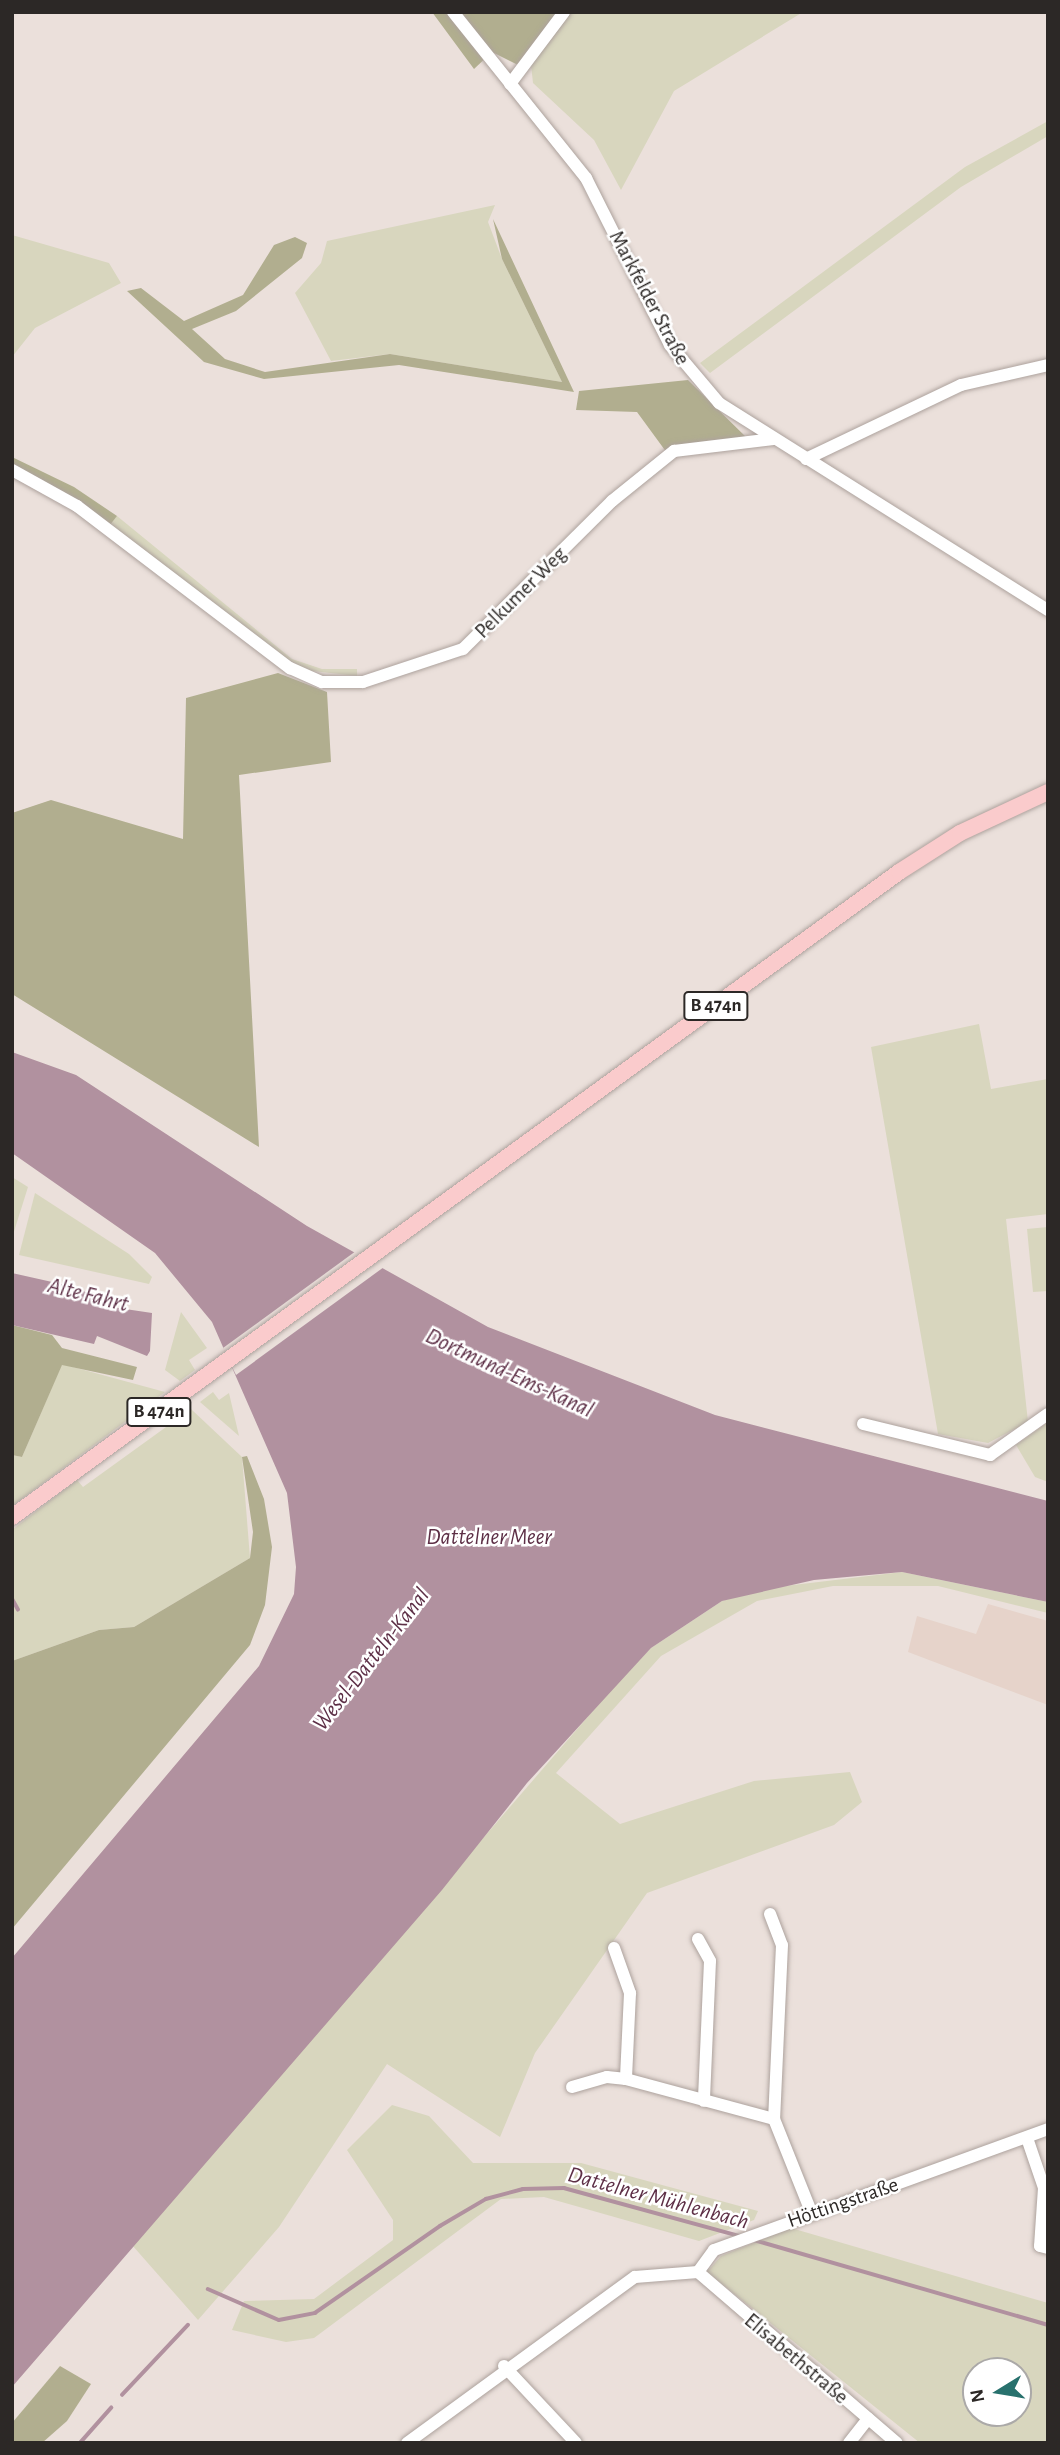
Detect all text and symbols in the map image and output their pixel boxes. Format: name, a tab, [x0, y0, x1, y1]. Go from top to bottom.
street label: Markfelder Straße	[603, 227, 695, 369]
street label: Pelkumer Weg	[470, 542, 572, 644]
road number: B 474n	[683, 990, 749, 1022]
water label: Alte Fahrt	[45, 1273, 131, 1319]
water label: Dortmund-Ems-Kanal	[421, 1323, 597, 1425]
road number: B 474n	[126, 1396, 192, 1428]
water label: Dattelner Meer	[426, 1524, 552, 1552]
water label: Wesel-Datteln-Kanal	[308, 1583, 436, 1737]
water label: Dattelner Mühlenbach	[564, 2162, 752, 2236]
street label: Höttingstraße	[784, 2172, 902, 2234]
street label: Elisabethstraße	[739, 2308, 853, 2410]
north arrow	[962, 2357, 1032, 2427]
text: N	[967, 2387, 988, 2404]

